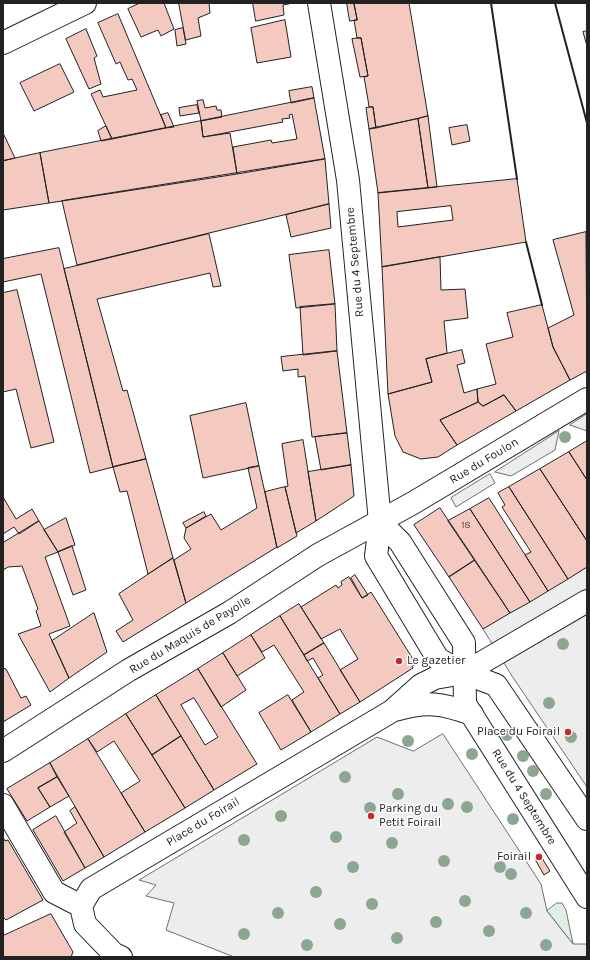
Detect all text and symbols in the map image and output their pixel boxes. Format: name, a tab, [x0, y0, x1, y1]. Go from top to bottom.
street label: Rue du 4 Septembre	[343, 206, 367, 318]
street label: Rue du Foulon	[447, 435, 521, 487]
house number: 18	[461, 519, 471, 531]
street label: Rue du Maquis de Payolle	[127, 593, 253, 677]
place label: Le gazetier	[407, 654, 465, 668]
marker: Le gazetier	[394, 656, 404, 666]
place label: Place du Foirail	[477, 725, 560, 739]
marker: Place du Foirail	[563, 727, 573, 737]
street label: Rue du 4 Septembre	[489, 746, 559, 848]
street label: Place du Foirail	[164, 794, 242, 850]
place label: Parking du Petit Foirail	[379, 802, 441, 830]
marker: Parking du Petit Foirail	[366, 811, 376, 821]
place label: Foirail	[497, 850, 531, 864]
marker: Foirail	[534, 852, 544, 862]

